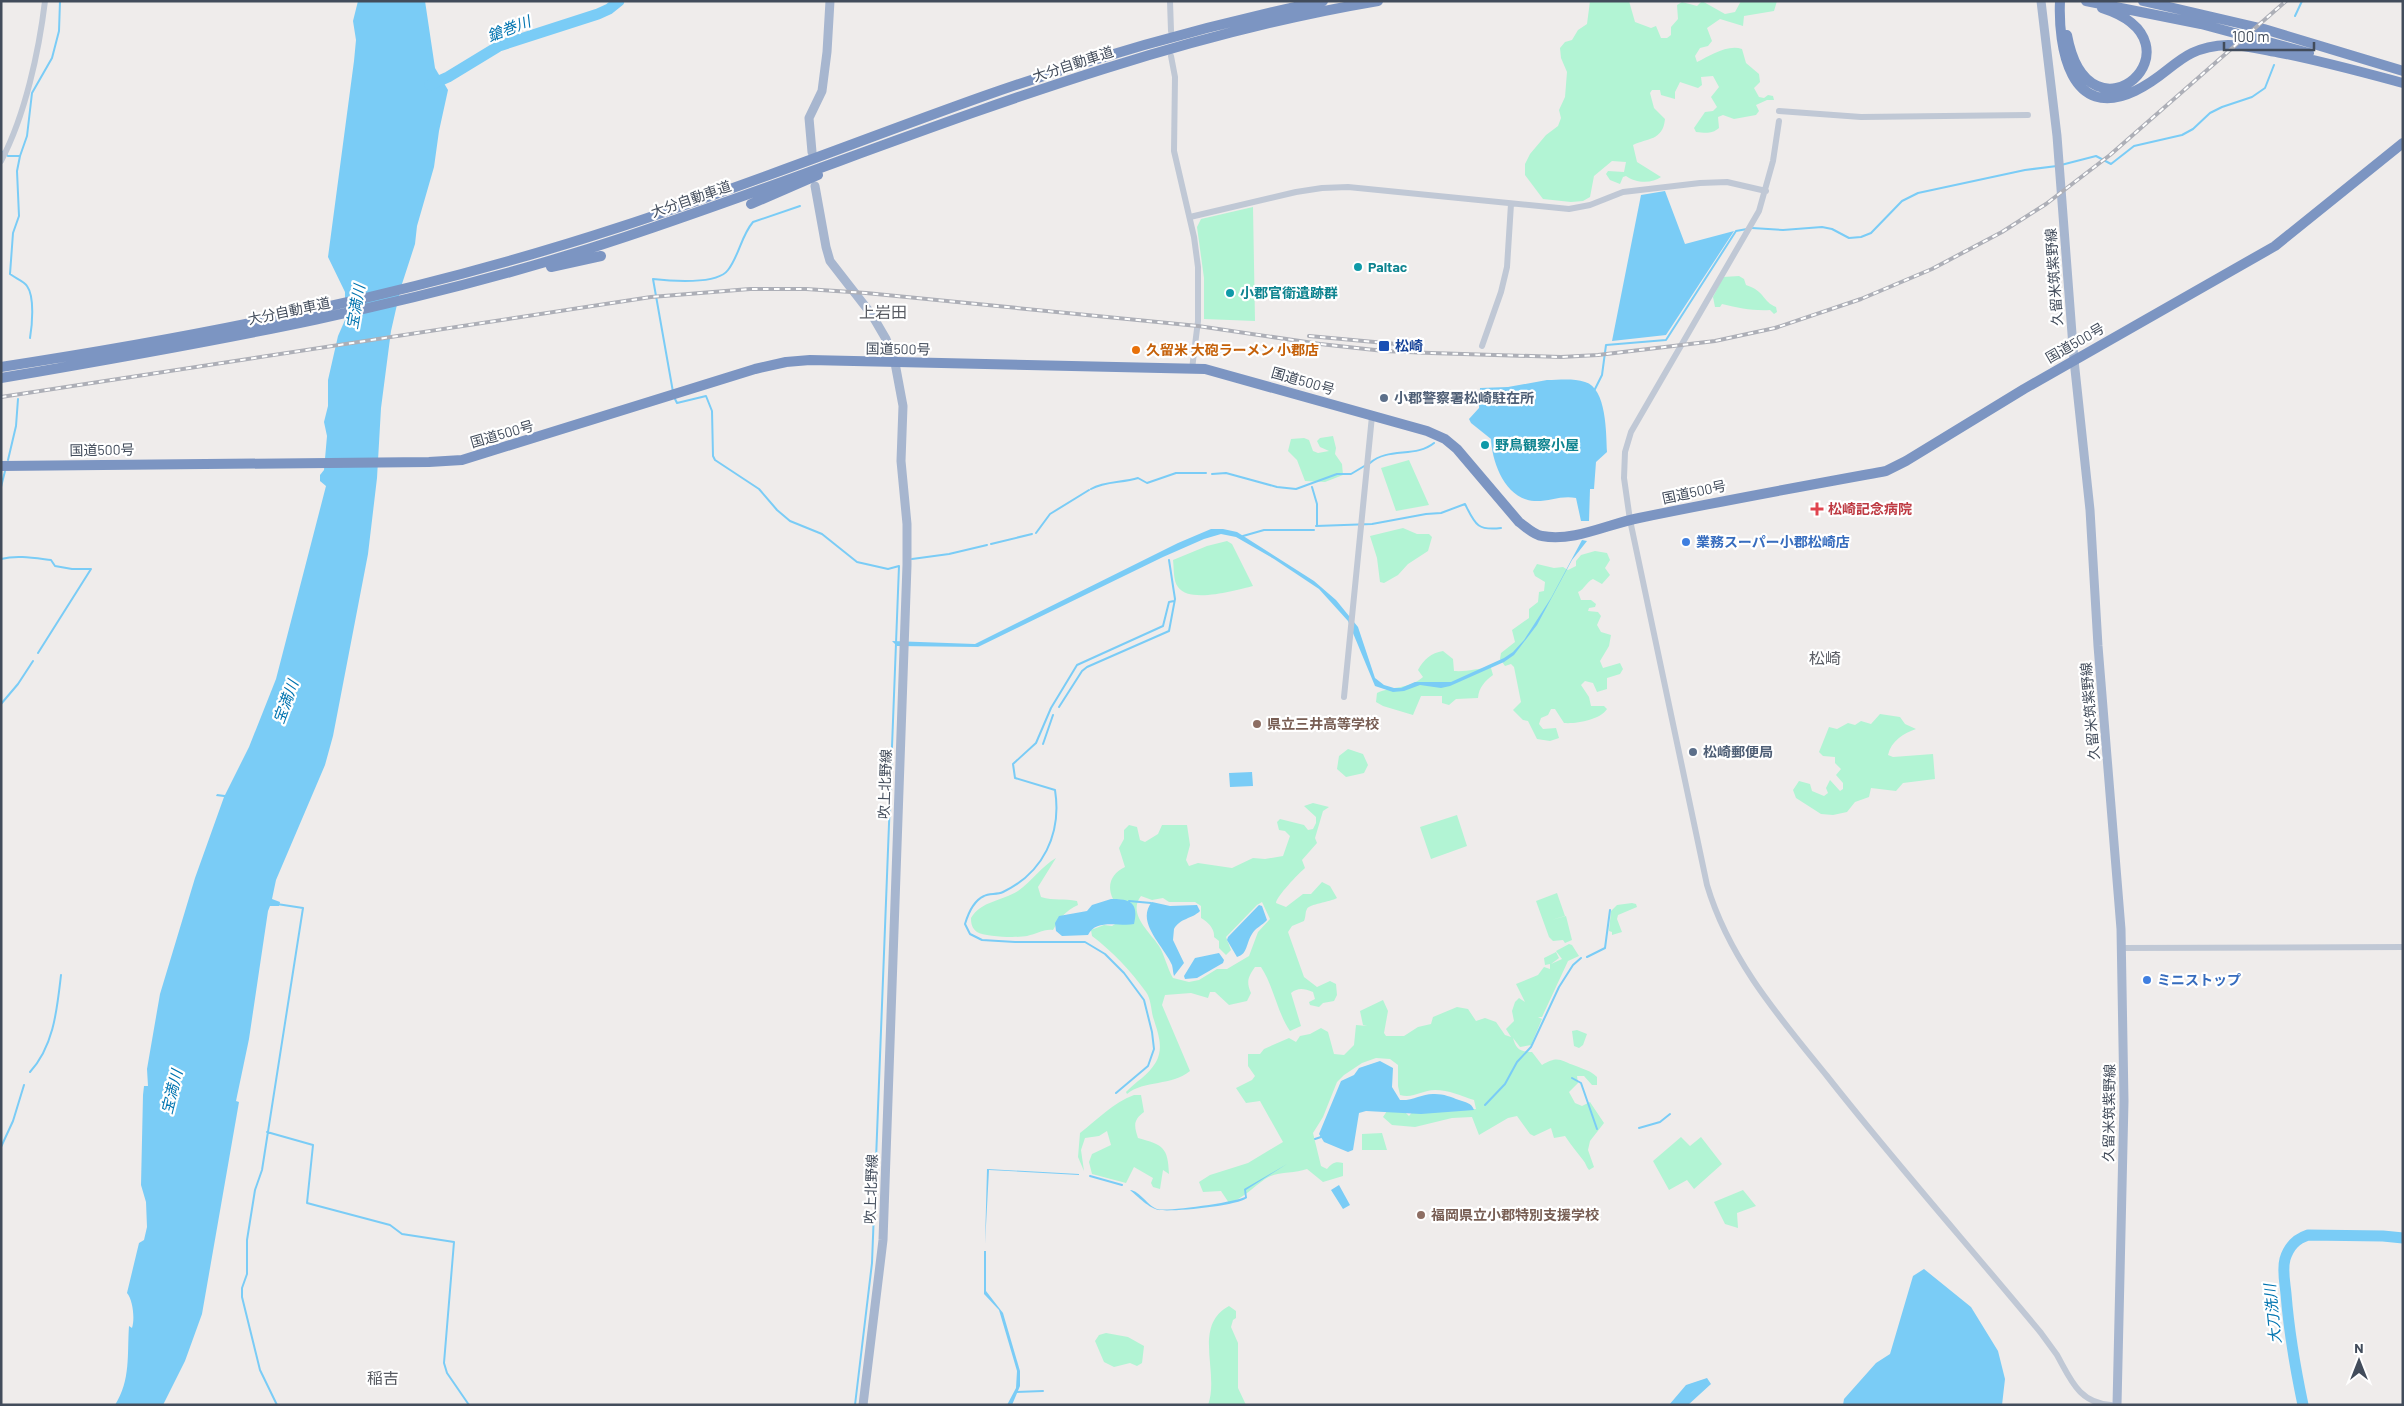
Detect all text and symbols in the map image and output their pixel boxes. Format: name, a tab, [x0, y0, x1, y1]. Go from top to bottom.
water label: 鎗巻川	[484, 11, 535, 45]
scale bar	[2224, 20, 2314, 52]
text: 100 m	[2232, 27, 2270, 45]
street label: 大分自動車道	[1030, 42, 1115, 85]
street label: 大分自動車道	[648, 177, 733, 220]
street label: 久留米筑紫野線	[2042, 228, 2065, 327]
place label: Paltac	[1368, 258, 1408, 275]
marker: Paltac	[1352, 261, 1364, 273]
water label: 宝満川	[342, 281, 368, 331]
place label: 小郡官衛遺跡群	[1240, 284, 1338, 301]
marker: 小郡官衛遺跡群	[1224, 287, 1236, 299]
street label: 大分自動車道	[246, 293, 332, 328]
district label: 上岩田	[859, 302, 907, 321]
street label: 国道500号	[2042, 319, 2107, 366]
place label: 松崎	[1395, 337, 1423, 354]
street label: 国道500号	[865, 339, 931, 358]
marker: 松崎	[1377, 339, 1391, 353]
place label: 久留米 大砲ラーメン 小郡店	[1146, 341, 1319, 358]
marker: 久留米 大砲ラーメン 小郡店	[1130, 344, 1142, 356]
street label: 国道500号	[1270, 363, 1337, 398]
place label: 小郡警察署松崎駐在所	[1394, 389, 1534, 406]
marker: 小郡警察署松崎駐在所	[1378, 392, 1390, 404]
street label: 国道500号	[468, 416, 535, 451]
place label: 野鳥観察小屋	[1495, 436, 1579, 453]
marker: 野鳥観察小屋	[1479, 439, 1491, 451]
street label: 国道500号	[69, 440, 135, 459]
street label: 国道500号	[1660, 476, 1727, 507]
place label: 松崎記念病院	[1828, 500, 1912, 517]
marker: 松崎記念病院	[1810, 502, 1824, 516]
place label: 業務スーパー小郡松崎店	[1696, 533, 1850, 550]
marker: 業務スーパー小郡松崎店	[1680, 536, 1692, 548]
district label: 松崎	[1809, 648, 1841, 667]
street label: 久留米筑紫野線	[2077, 661, 2102, 761]
water label: 宝満川	[269, 676, 302, 726]
place label: 県立三井高等学校	[1267, 715, 1379, 732]
marker: 県立三井高等学校	[1251, 718, 1263, 730]
place label: 松崎郵便局	[1703, 743, 1773, 760]
marker: 松崎郵便局	[1687, 746, 1699, 758]
street label: 吹上北野線	[875, 749, 894, 819]
place label: ミニストップ	[2157, 971, 2241, 988]
marker: ミニストップ	[2141, 974, 2153, 986]
street label: 久留米筑紫野線	[2099, 1064, 2118, 1162]
water label: 宝満川	[157, 1066, 186, 1116]
street label: 吹上北野線	[861, 1154, 880, 1224]
place label: 福岡県立小郡特別支援学校	[1431, 1206, 1599, 1223]
marker: 福岡県立小郡特別支援学校	[1415, 1209, 1427, 1221]
water label: 大刀洗川	[2260, 1281, 2284, 1345]
north arrow	[2334, 1336, 2384, 1386]
text: N	[2354, 1339, 2364, 1356]
district label: 稲吉	[367, 1368, 399, 1387]

